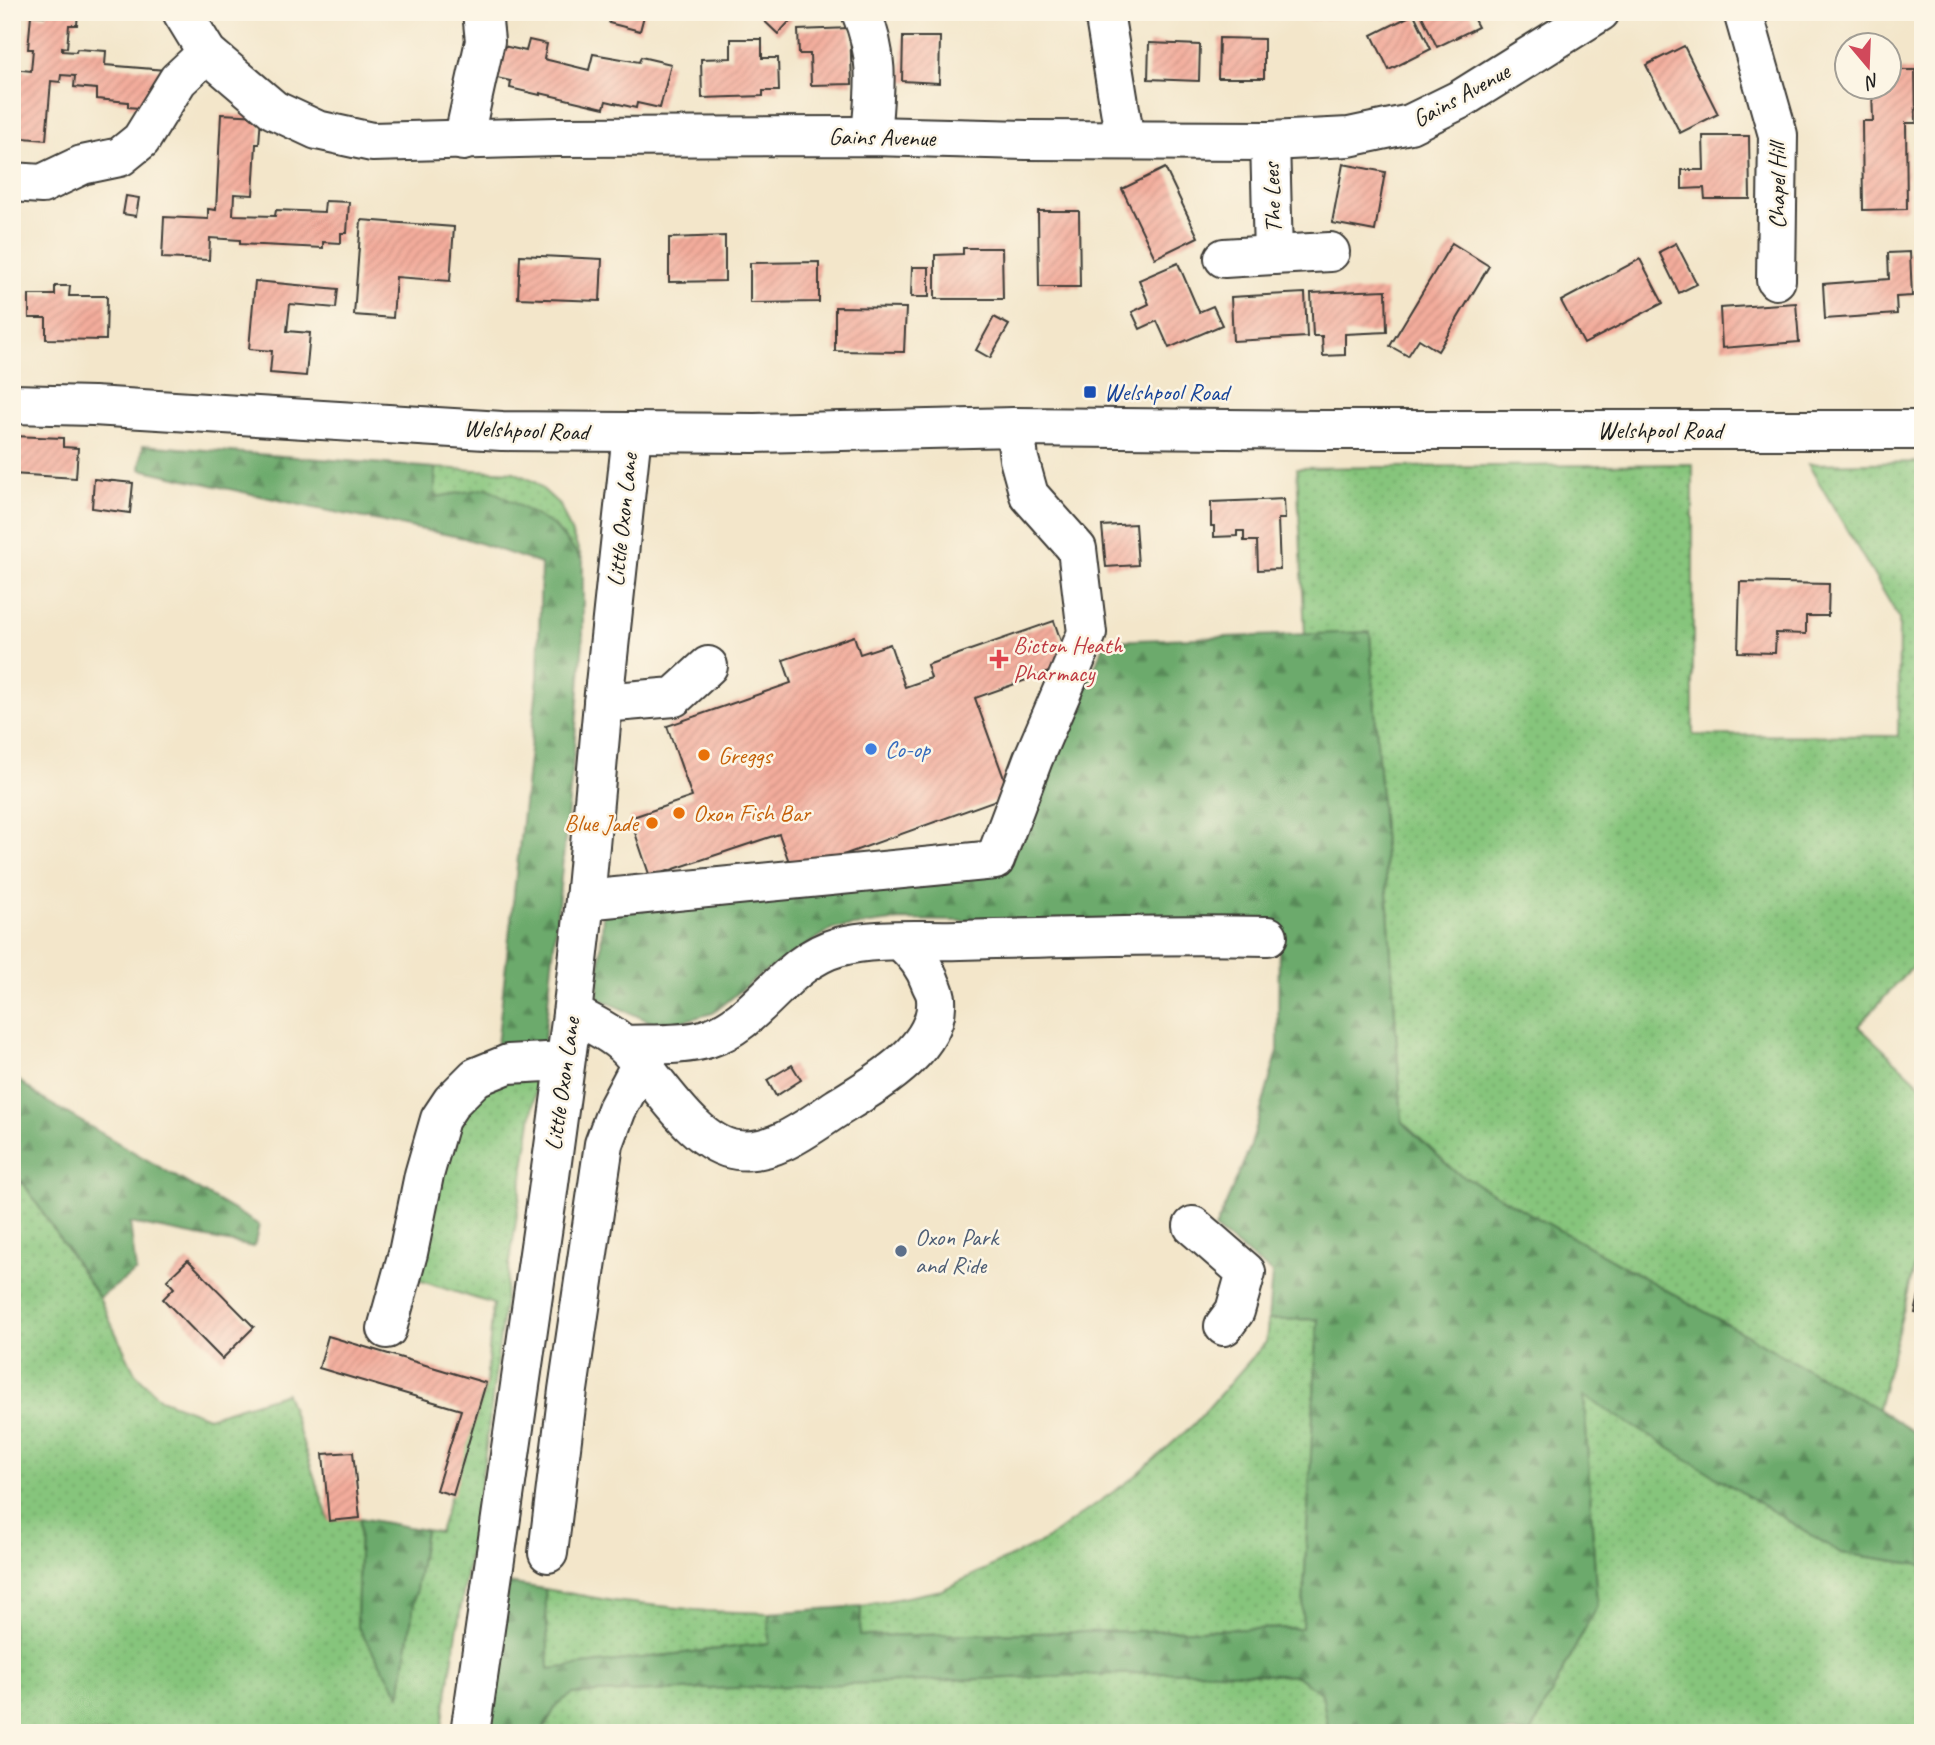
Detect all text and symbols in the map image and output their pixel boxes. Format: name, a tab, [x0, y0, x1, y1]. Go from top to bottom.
north arrow	[1834, 32, 1904, 102]
street label: Gains Avenue	[1407, 55, 1517, 134]
text: N	[1861, 68, 1883, 95]
street label: Gains Avenue	[828, 121, 938, 153]
street label: Chapel Hill	[1762, 139, 1792, 229]
street label: The Lees	[1256, 161, 1288, 234]
place label: Welshpool Road	[1104, 377, 1232, 407]
marker: Welshpool Road	[1082, 384, 1098, 400]
street label: Welshpool Road	[463, 413, 592, 447]
street label: Welshpool Road	[1598, 415, 1726, 445]
street label: Little Oxon Lane	[600, 450, 644, 588]
place label: Bicton Heath Pharmacy	[1013, 630, 1123, 688]
marker: Bicton Heath Pharmacy	[991, 651, 1007, 667]
place label: Co-op	[885, 734, 931, 764]
place label: Greggs	[718, 740, 774, 770]
marker: Co-op	[863, 741, 879, 757]
marker: Greggs	[696, 747, 712, 763]
place label: Oxon Fish Bar	[693, 798, 813, 828]
marker: Oxon Fish Bar	[671, 805, 687, 821]
place label: Blue Jade	[564, 808, 640, 838]
marker: Blue Jade	[644, 815, 660, 831]
street label: Little Oxon Lane	[538, 1014, 586, 1152]
place label: Oxon Park and Ride	[915, 1222, 1000, 1280]
marker: Oxon Park and Ride	[893, 1243, 909, 1259]

